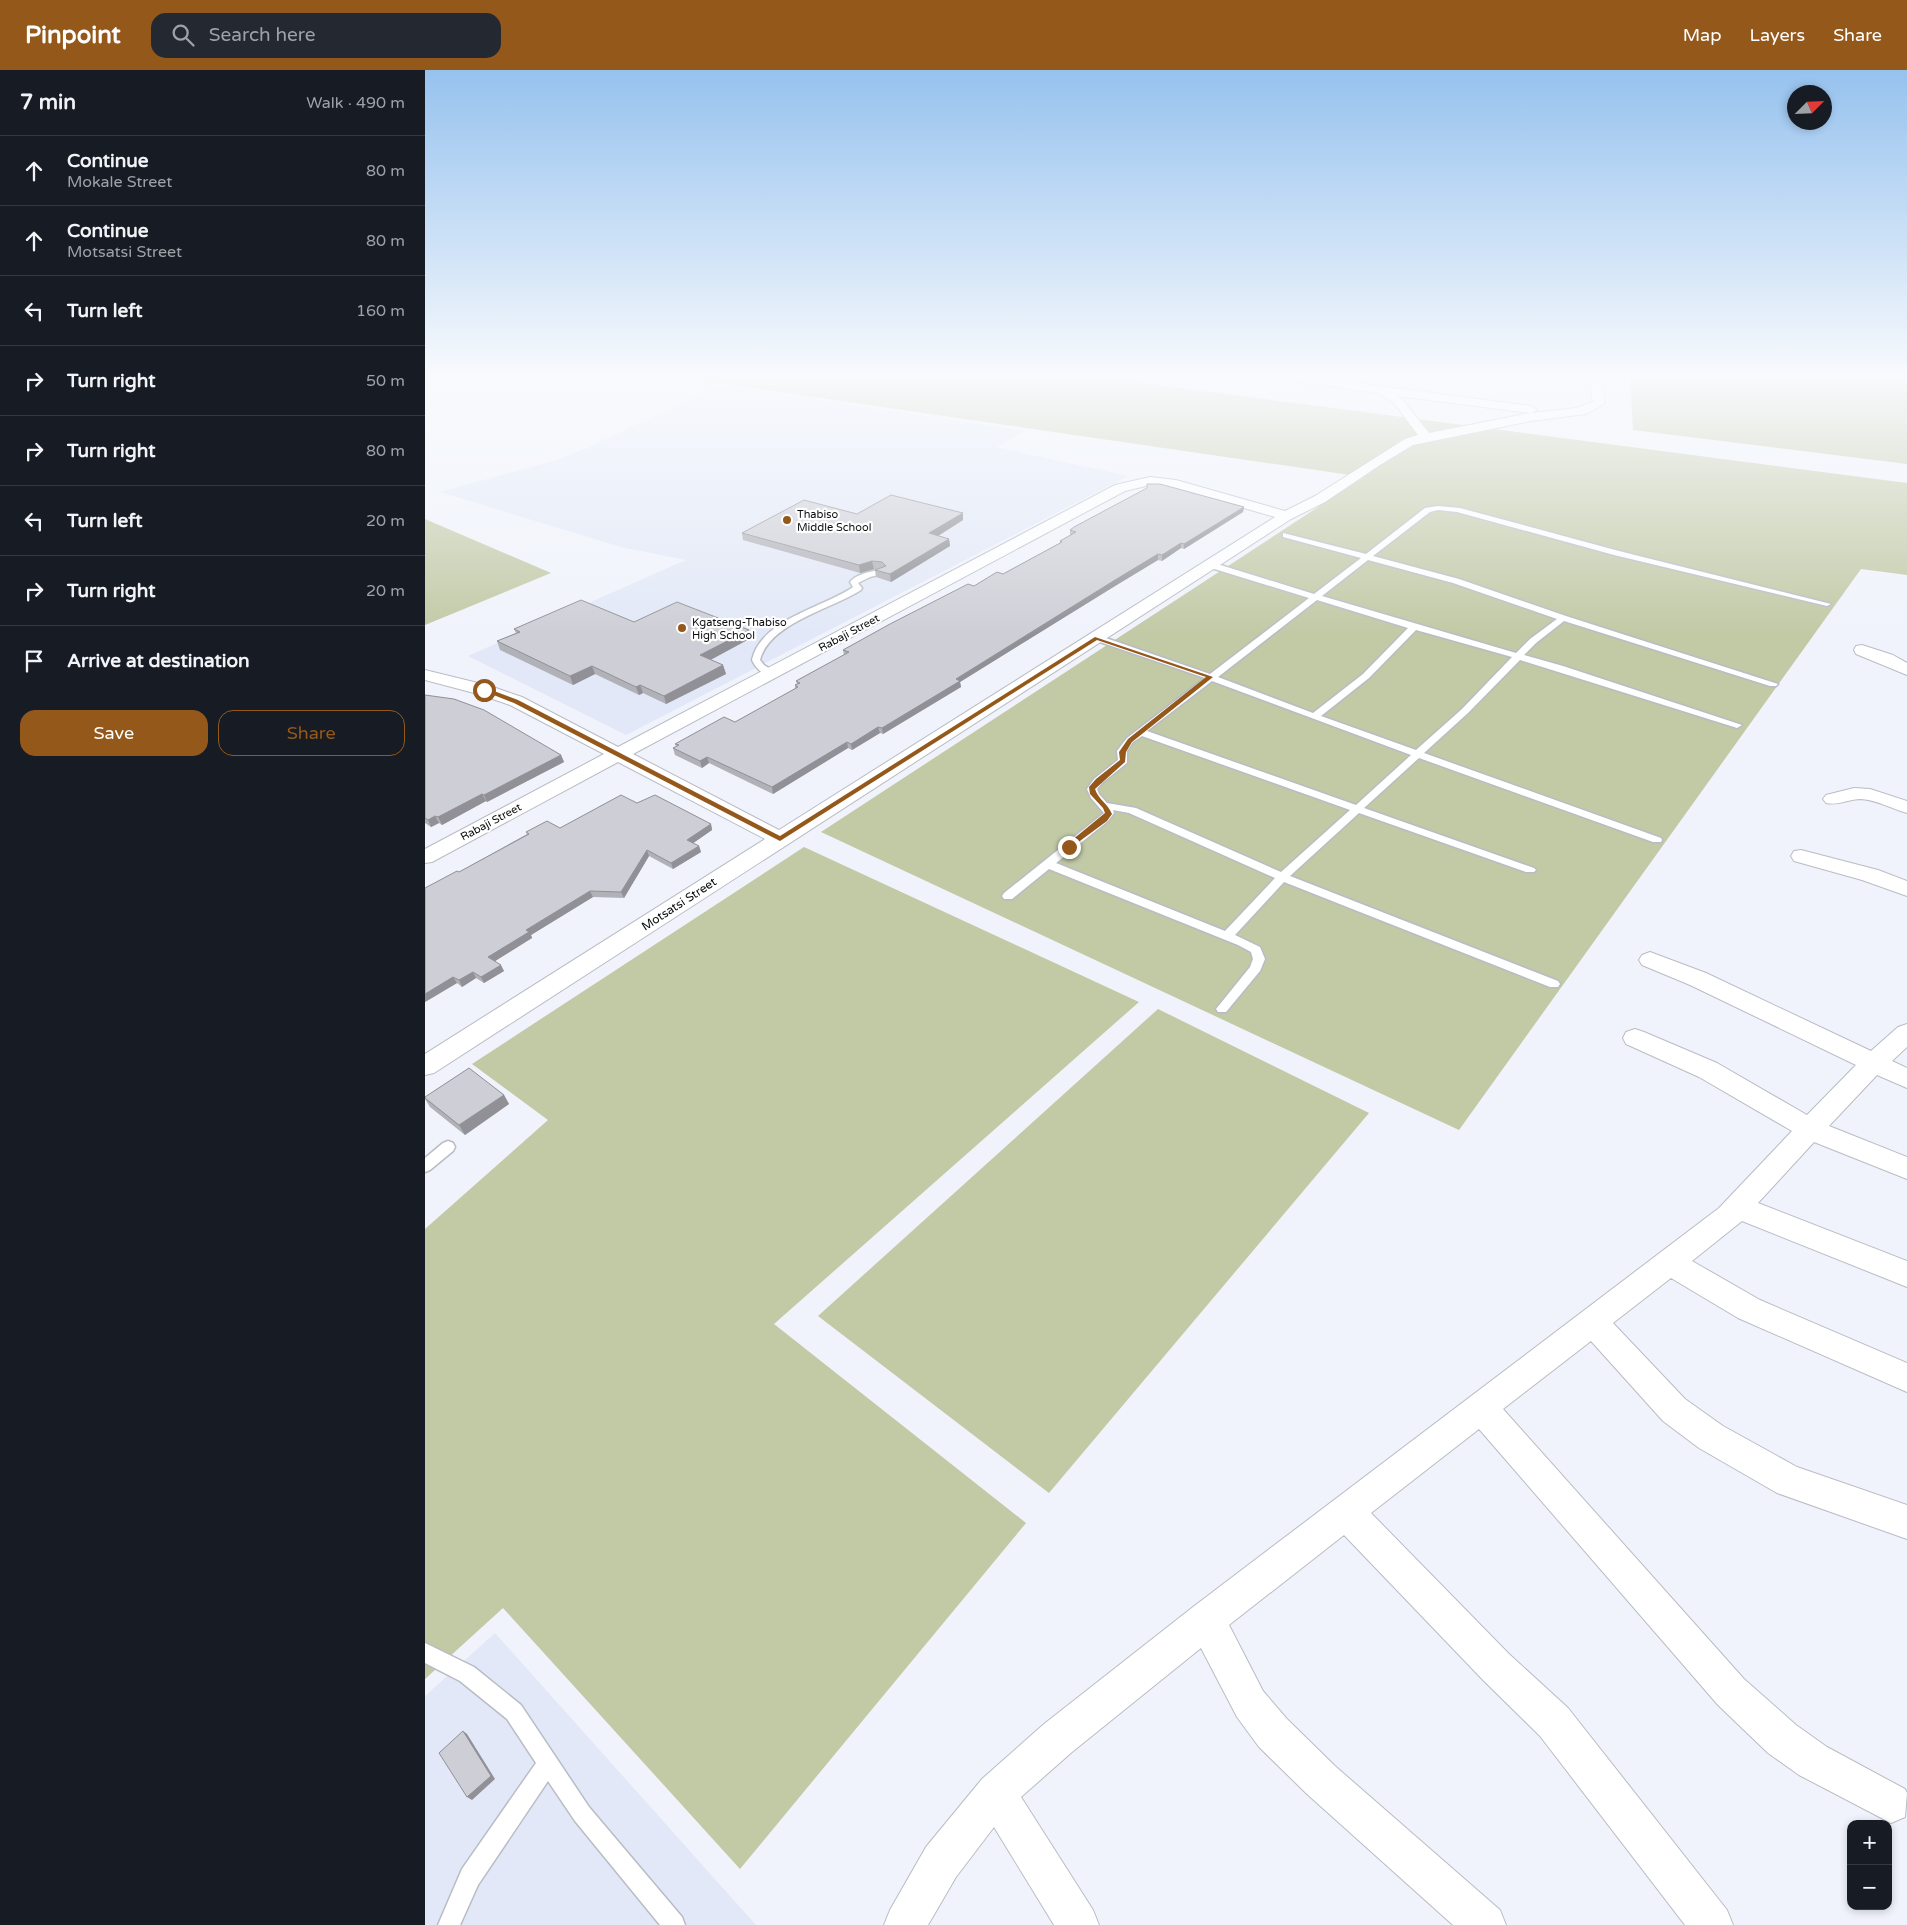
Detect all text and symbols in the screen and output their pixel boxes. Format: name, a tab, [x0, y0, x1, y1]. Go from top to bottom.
search box	[151, 13, 501, 58]
text: Pinpoint	[25, 21, 121, 50]
icon: search	[169, 21, 197, 49]
text: Search here	[209, 24, 316, 46]
text: Map	[1683, 24, 1722, 46]
text: Layers	[1750, 24, 1805, 46]
text: Share	[1833, 24, 1882, 46]
north arrow	[1787, 85, 1832, 130]
text: 7 min	[20, 90, 76, 115]
text: Walk · 490 m	[306, 93, 405, 113]
text: Continue	[67, 150, 149, 172]
icon: ahead	[20, 157, 48, 185]
text: 80 m	[366, 161, 405, 181]
text: Mokale Street	[67, 172, 172, 192]
text: Continue	[67, 220, 149, 242]
icon: ahead	[20, 227, 48, 255]
text: 80 m	[366, 231, 405, 251]
text: Motsatsi Street	[67, 242, 182, 262]
icon: left	[20, 297, 48, 325]
text: Turn left	[67, 300, 143, 322]
text: 160 m	[356, 301, 405, 321]
icon: right	[20, 367, 48, 395]
text: Turn right	[67, 370, 155, 392]
text: 50 m	[366, 371, 405, 391]
icon: right	[20, 437, 48, 465]
text: Turn right	[67, 440, 155, 462]
text: 80 m	[366, 441, 405, 461]
icon: left	[20, 507, 48, 535]
place label: Thabiso Middle School	[797, 508, 871, 534]
text: Turn left	[67, 510, 143, 532]
text: 20 m	[366, 511, 405, 531]
marker: Thabiso Middle School	[781, 514, 793, 526]
icon: right	[20, 577, 48, 605]
text: Turn right	[67, 580, 155, 602]
text: 20 m	[366, 581, 405, 601]
street label: Rabaji Street	[816, 612, 882, 654]
place label: Kgatseng-Thabiso High School	[692, 616, 787, 642]
marker: Kgatseng-Thabiso High School	[676, 622, 688, 634]
icon: arrive	[20, 647, 48, 675]
text: Arrive at destination	[67, 650, 250, 672]
route start	[473, 679, 496, 702]
button: Save	[20, 710, 208, 756]
button: Share	[218, 710, 405, 756]
street label: Rabaji Street	[458, 801, 524, 843]
route end	[1058, 836, 1081, 859]
street label: Motsatsi Street	[639, 874, 719, 933]
map controls	[1847, 1820, 1892, 1910]
button: +	[1847, 1820, 1892, 1865]
button: −	[1847, 1865, 1892, 1910]

